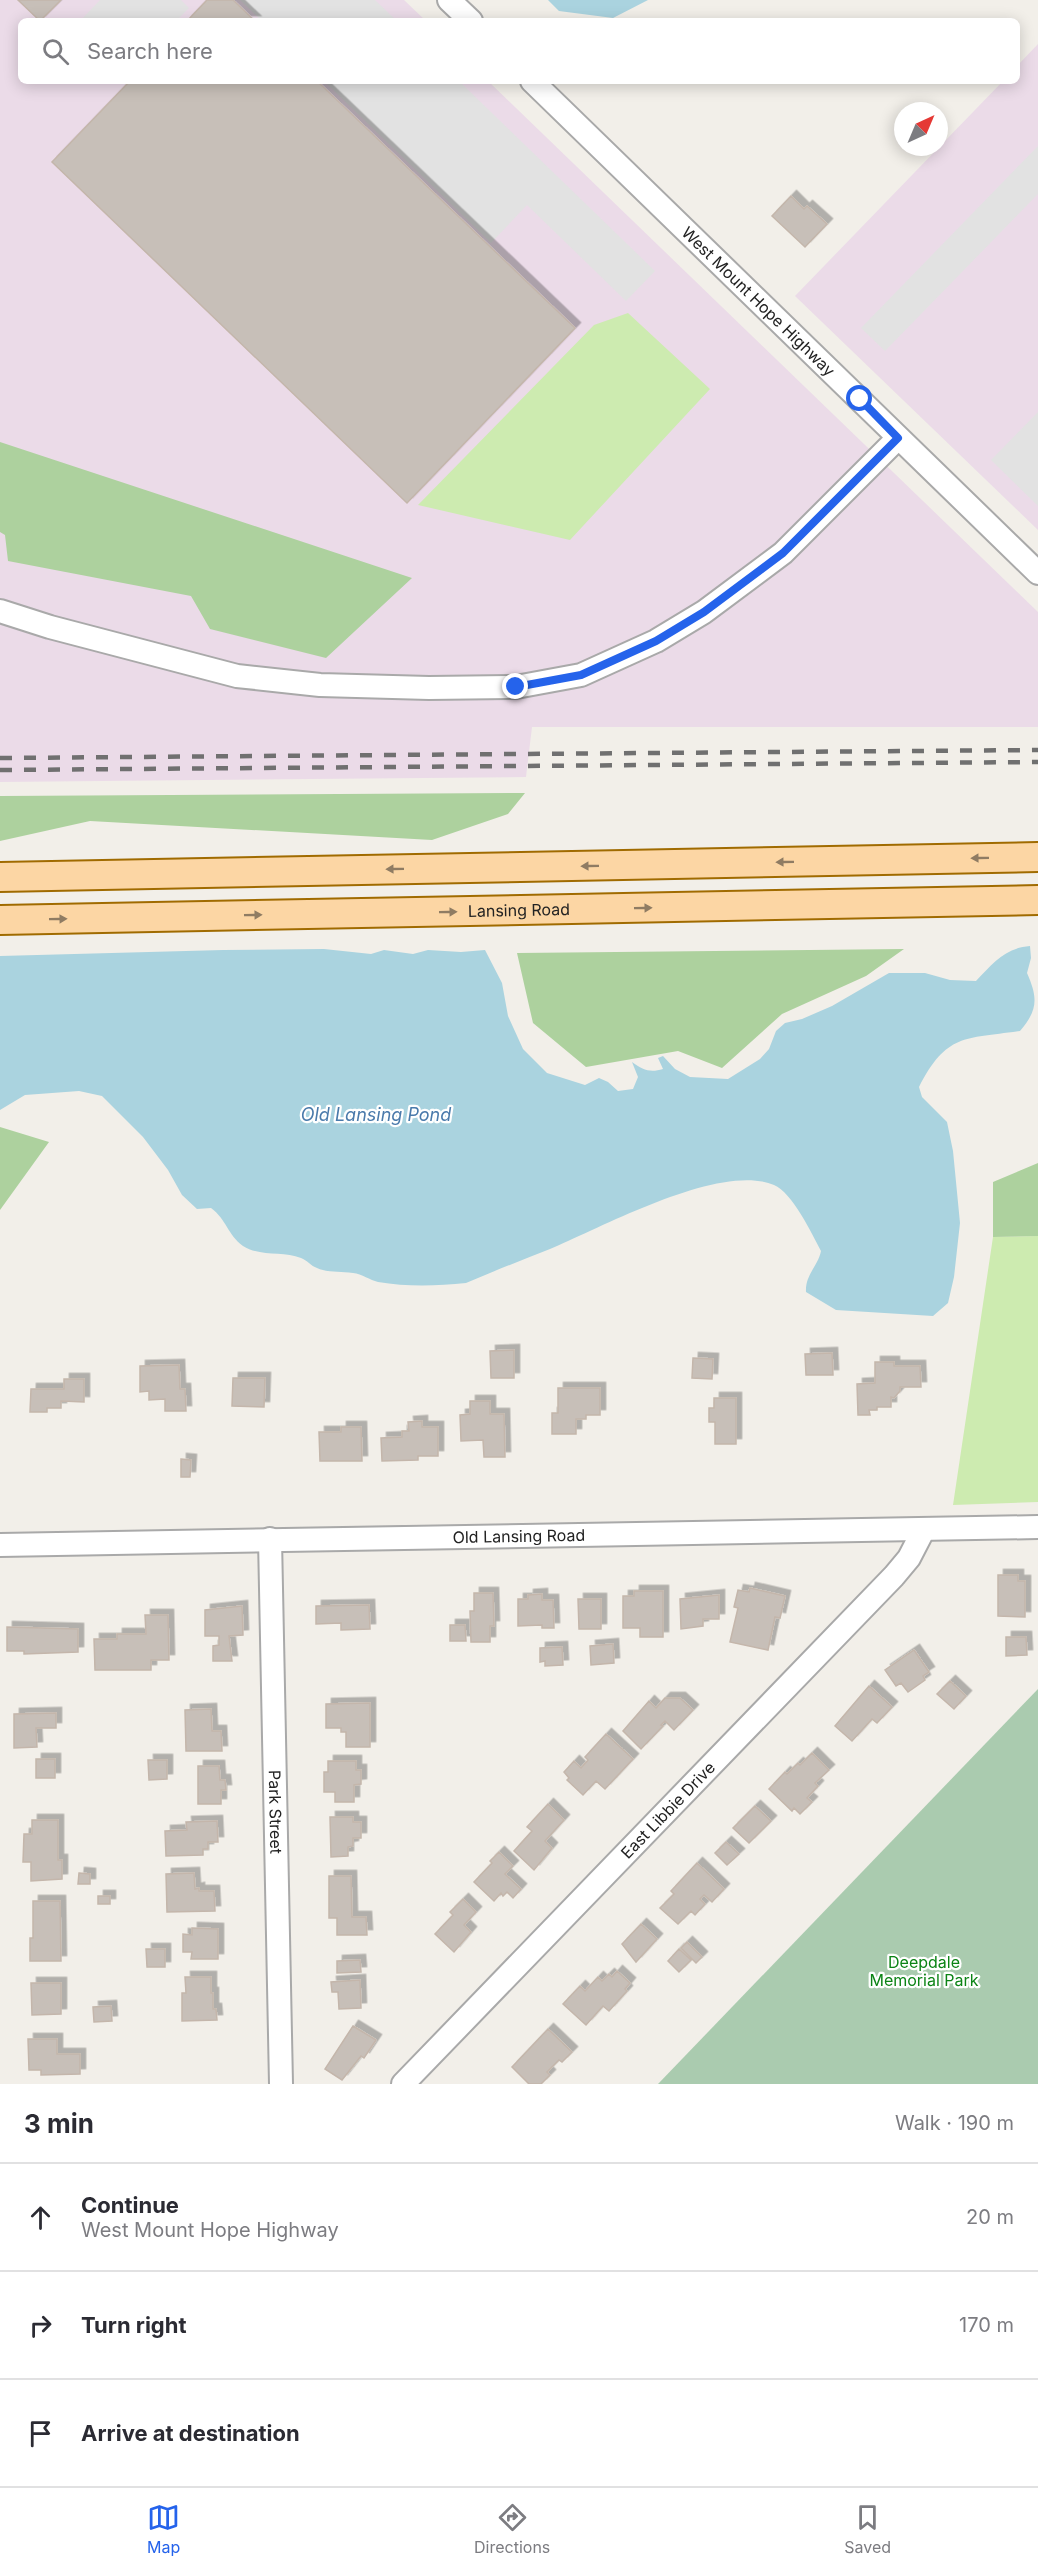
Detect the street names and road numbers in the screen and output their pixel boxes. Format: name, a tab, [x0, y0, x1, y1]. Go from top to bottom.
street label: West Mount Hope Highway	[678, 222, 839, 380]
street label: Lansing Road	[468, 899, 570, 921]
street label: Old Lansing Road	[452, 1525, 585, 1547]
street label: East Libbie Drive	[617, 1758, 719, 1863]
street label: Park Street	[265, 1770, 286, 1854]

